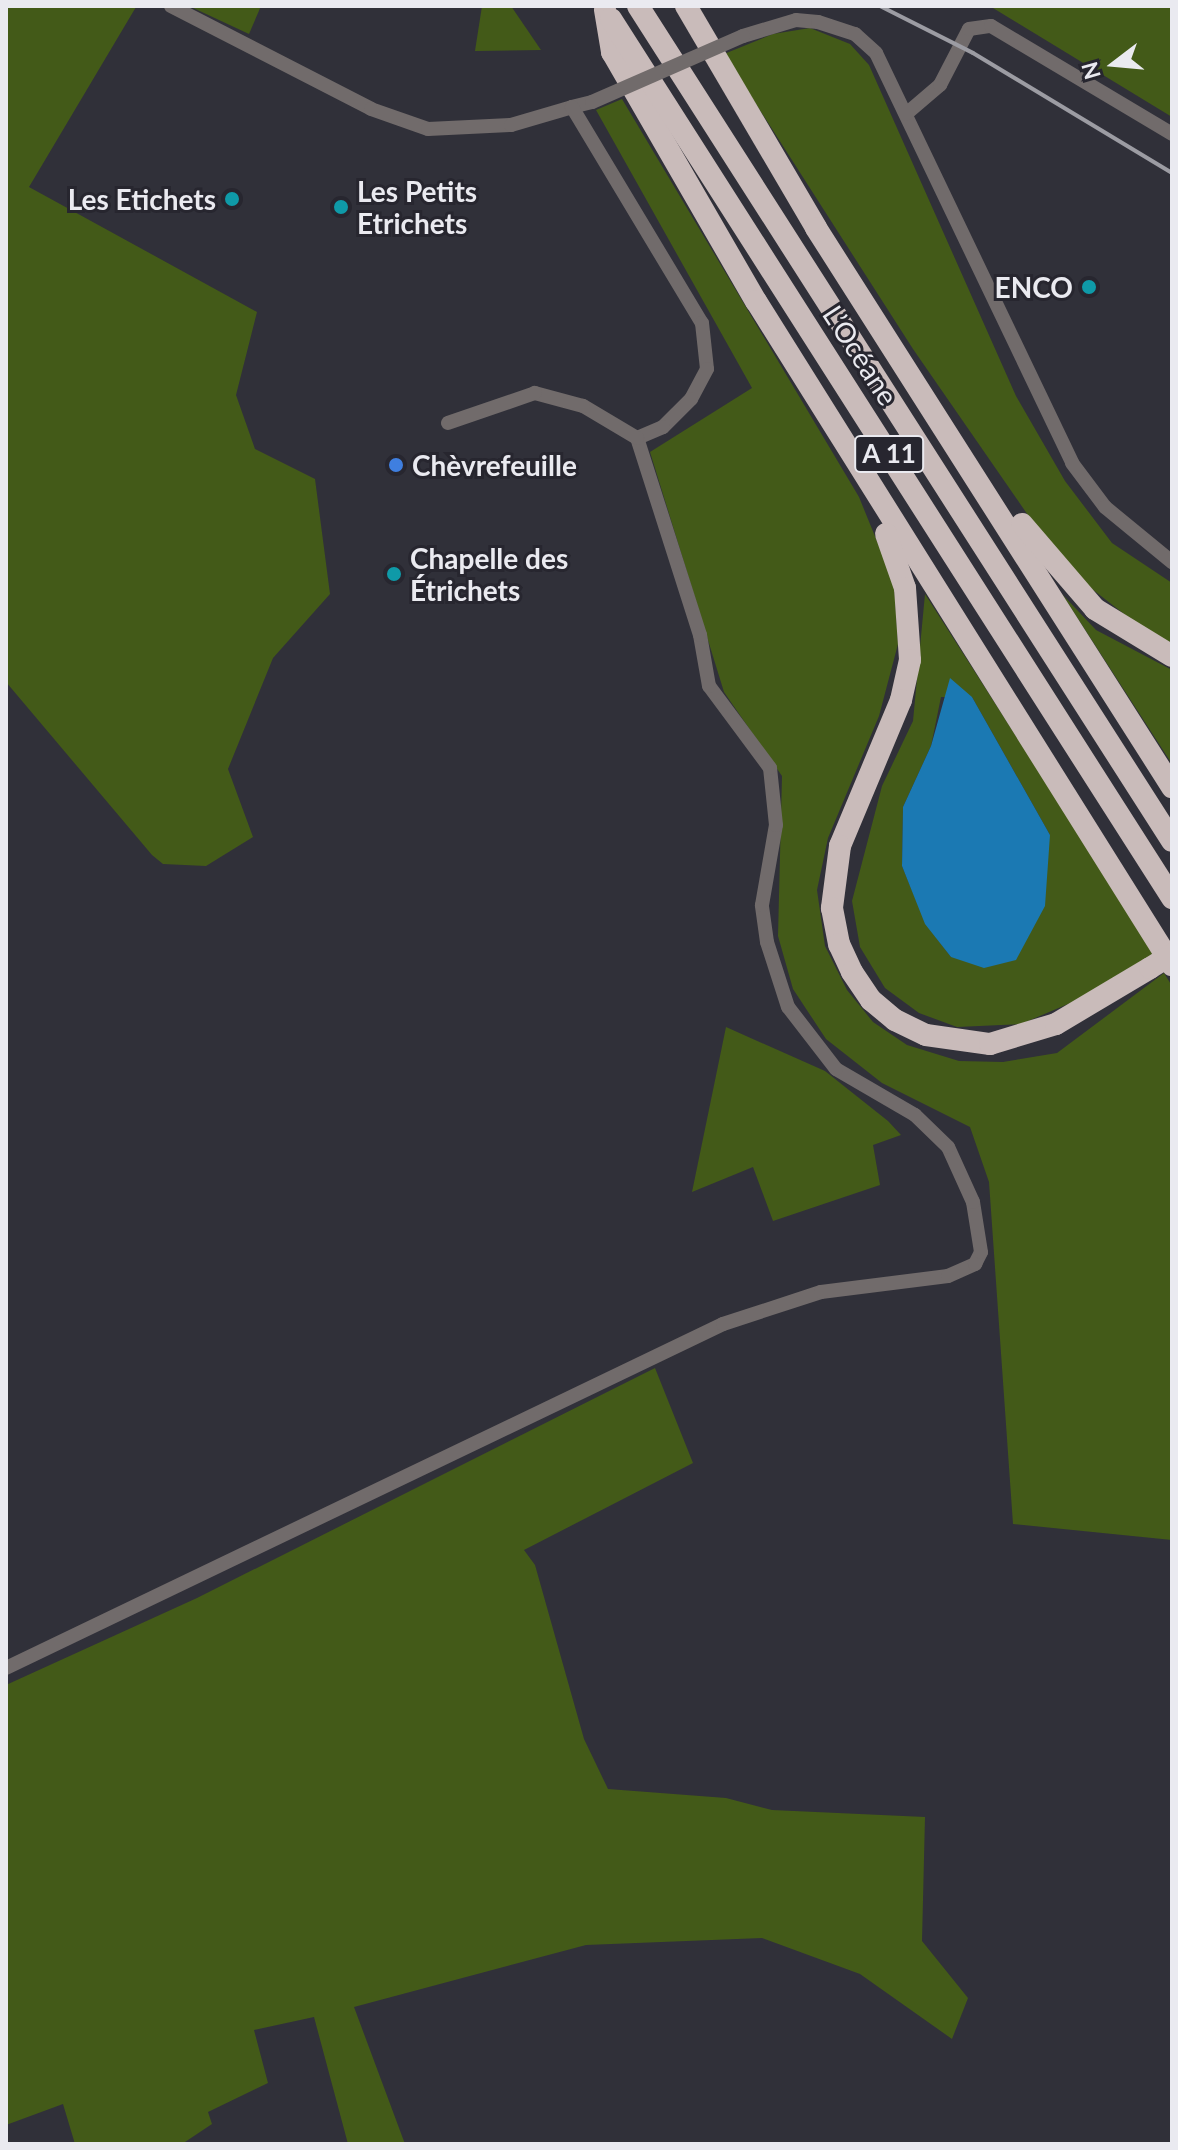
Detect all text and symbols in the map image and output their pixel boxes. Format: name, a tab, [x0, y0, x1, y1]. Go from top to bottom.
north arrow	[1074, 24, 1154, 104]
text: N	[1075, 59, 1106, 83]
place label: Les Petits Etrichets	[357, 174, 477, 240]
place label: Les Etichets	[68, 182, 216, 216]
marker: Les Etichets	[223, 190, 241, 208]
marker: Les Petits Etrichets	[332, 198, 350, 216]
place label: ENCO	[995, 270, 1073, 304]
marker: ENCO	[1080, 278, 1098, 296]
street label: L’Océane	[816, 299, 906, 411]
road number: A 11	[853, 432, 925, 476]
place label: Chèvrefeuille	[412, 448, 577, 482]
marker: Chèvrefeuille	[387, 456, 405, 474]
place label: Chapelle des Étrichets	[410, 541, 568, 607]
marker: Chapelle des Étrichets	[385, 565, 403, 583]

